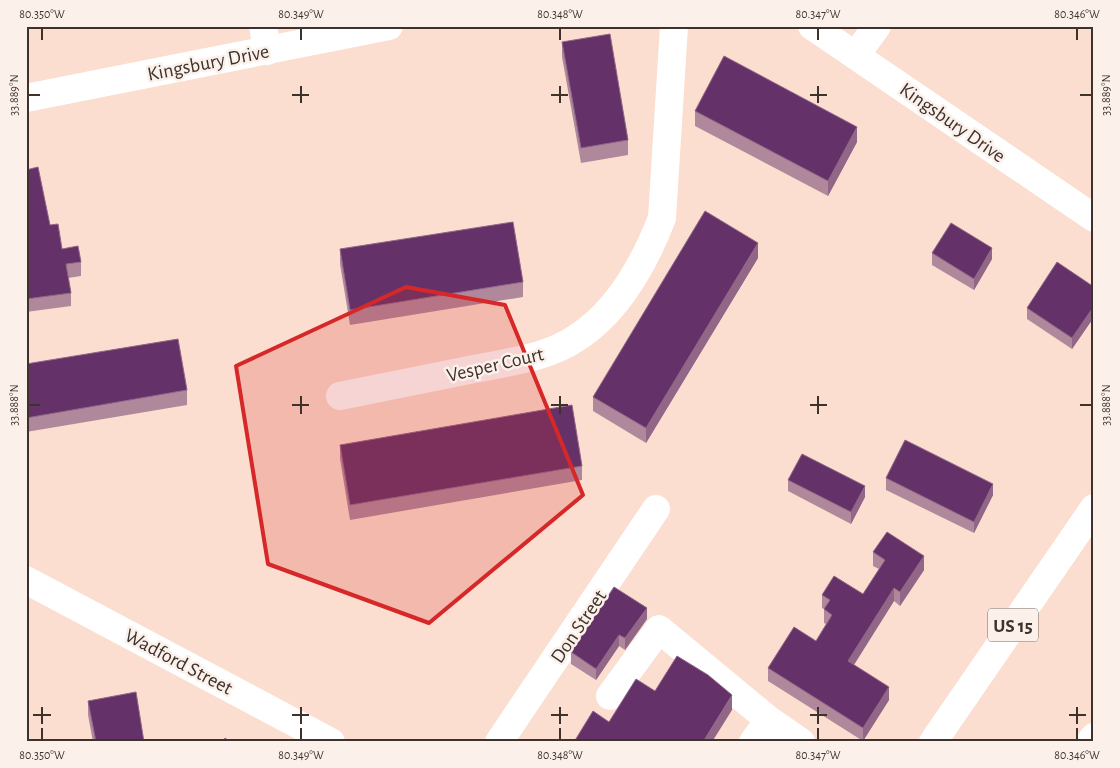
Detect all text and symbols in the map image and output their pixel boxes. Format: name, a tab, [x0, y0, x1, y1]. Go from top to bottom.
text: 80.350°W	[19, 8, 65, 20]
text: 80.349°W	[278, 8, 324, 20]
text: 80.348°W	[537, 8, 583, 20]
text: 80.347°W	[796, 8, 841, 20]
text: 80.346°W	[1054, 8, 1100, 20]
street label: Kingsbury Drive	[146, 41, 271, 85]
text: 33.889°N	[8, 74, 20, 116]
text: 33.889°N	[1100, 74, 1112, 116]
street label: Kingsbury Drive	[896, 79, 1009, 166]
street label: Vesper Court	[445, 344, 546, 386]
text: 33.888°N	[8, 384, 20, 426]
text: 33.888°N	[1100, 384, 1112, 426]
street label: Don Street	[547, 586, 611, 667]
road number: US 15	[988, 608, 1038, 642]
street label: Wadford Street	[121, 625, 236, 699]
text: 80.350°W	[19, 749, 65, 761]
text: 80.349°W	[278, 749, 324, 761]
text: 80.348°W	[537, 749, 583, 761]
text: 80.347°W	[796, 749, 841, 761]
text: 80.346°W	[1054, 749, 1100, 761]

